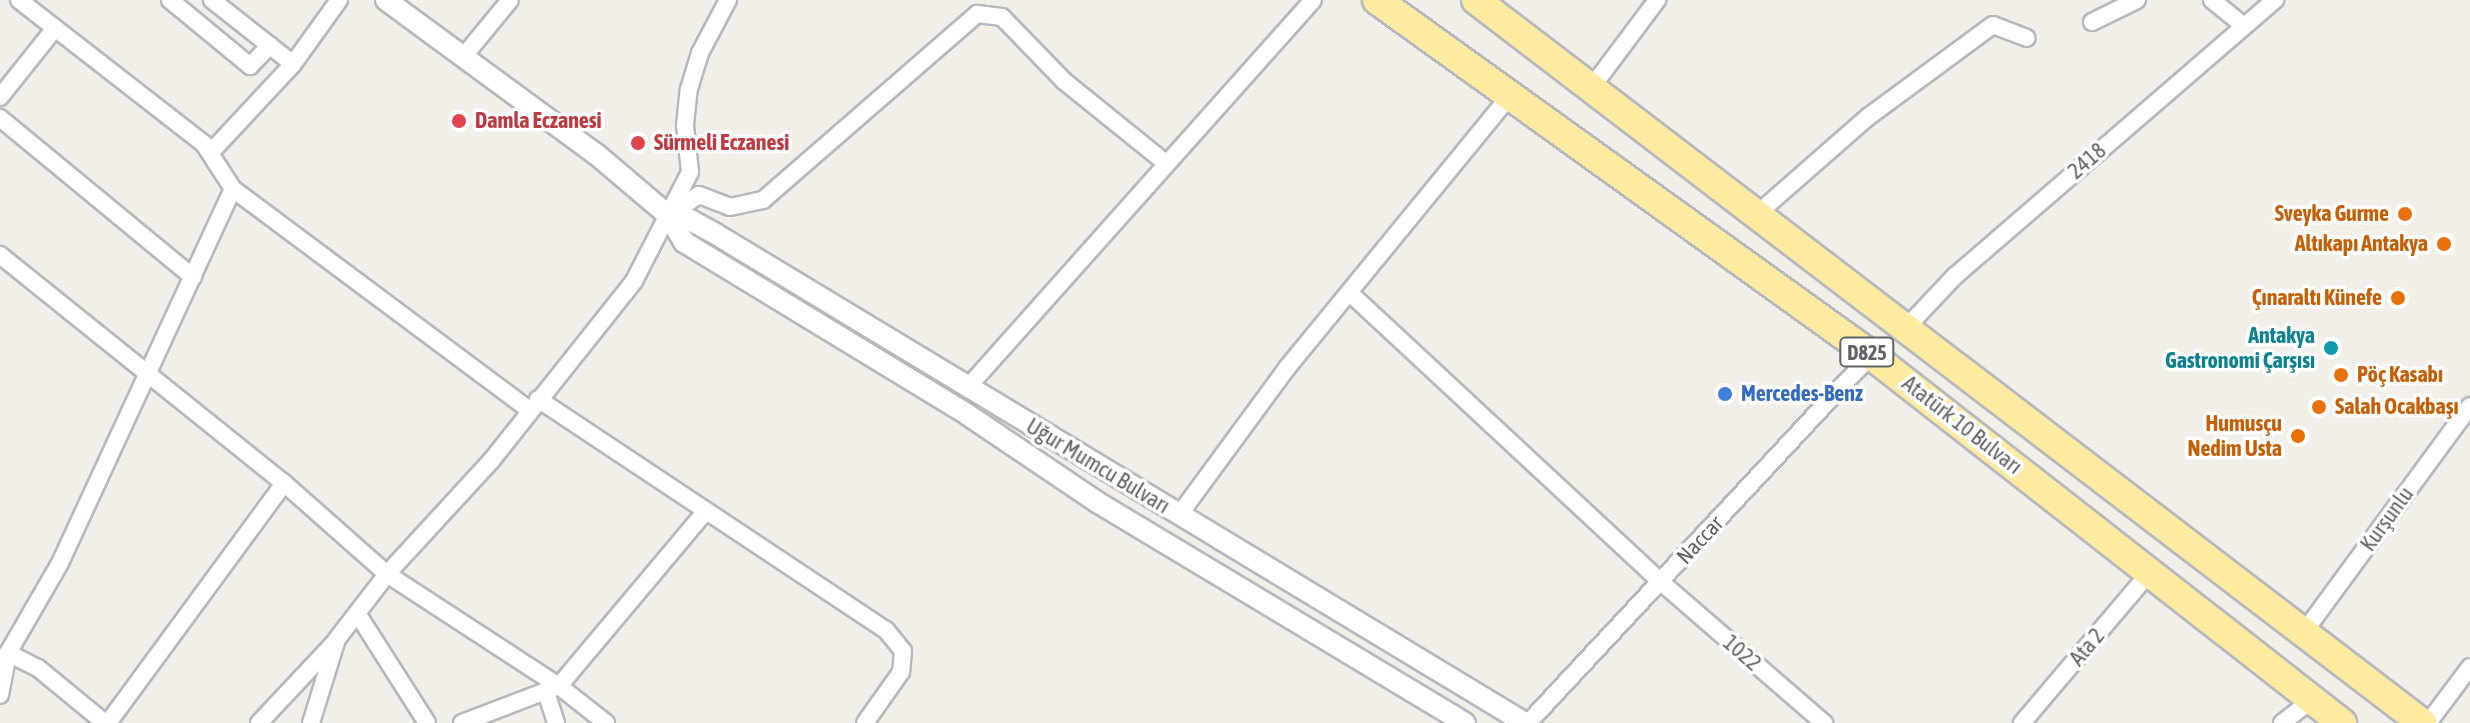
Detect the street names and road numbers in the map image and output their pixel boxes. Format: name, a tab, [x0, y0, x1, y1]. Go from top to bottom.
street label: 2418	[2063, 137, 2111, 185]
road number: D825	[1839, 336, 1895, 368]
street label: Atatürk 10 Bulvarı	[1897, 370, 2027, 480]
street label: Uğur Mumcu Bulvarı	[1021, 413, 1175, 519]
street label: Kurşunlu	[2355, 482, 2419, 556]
street label: Naccar	[1671, 510, 1729, 570]
street label: Ata 2	[2064, 623, 2110, 671]
street label: 1022	[1718, 629, 1766, 677]

